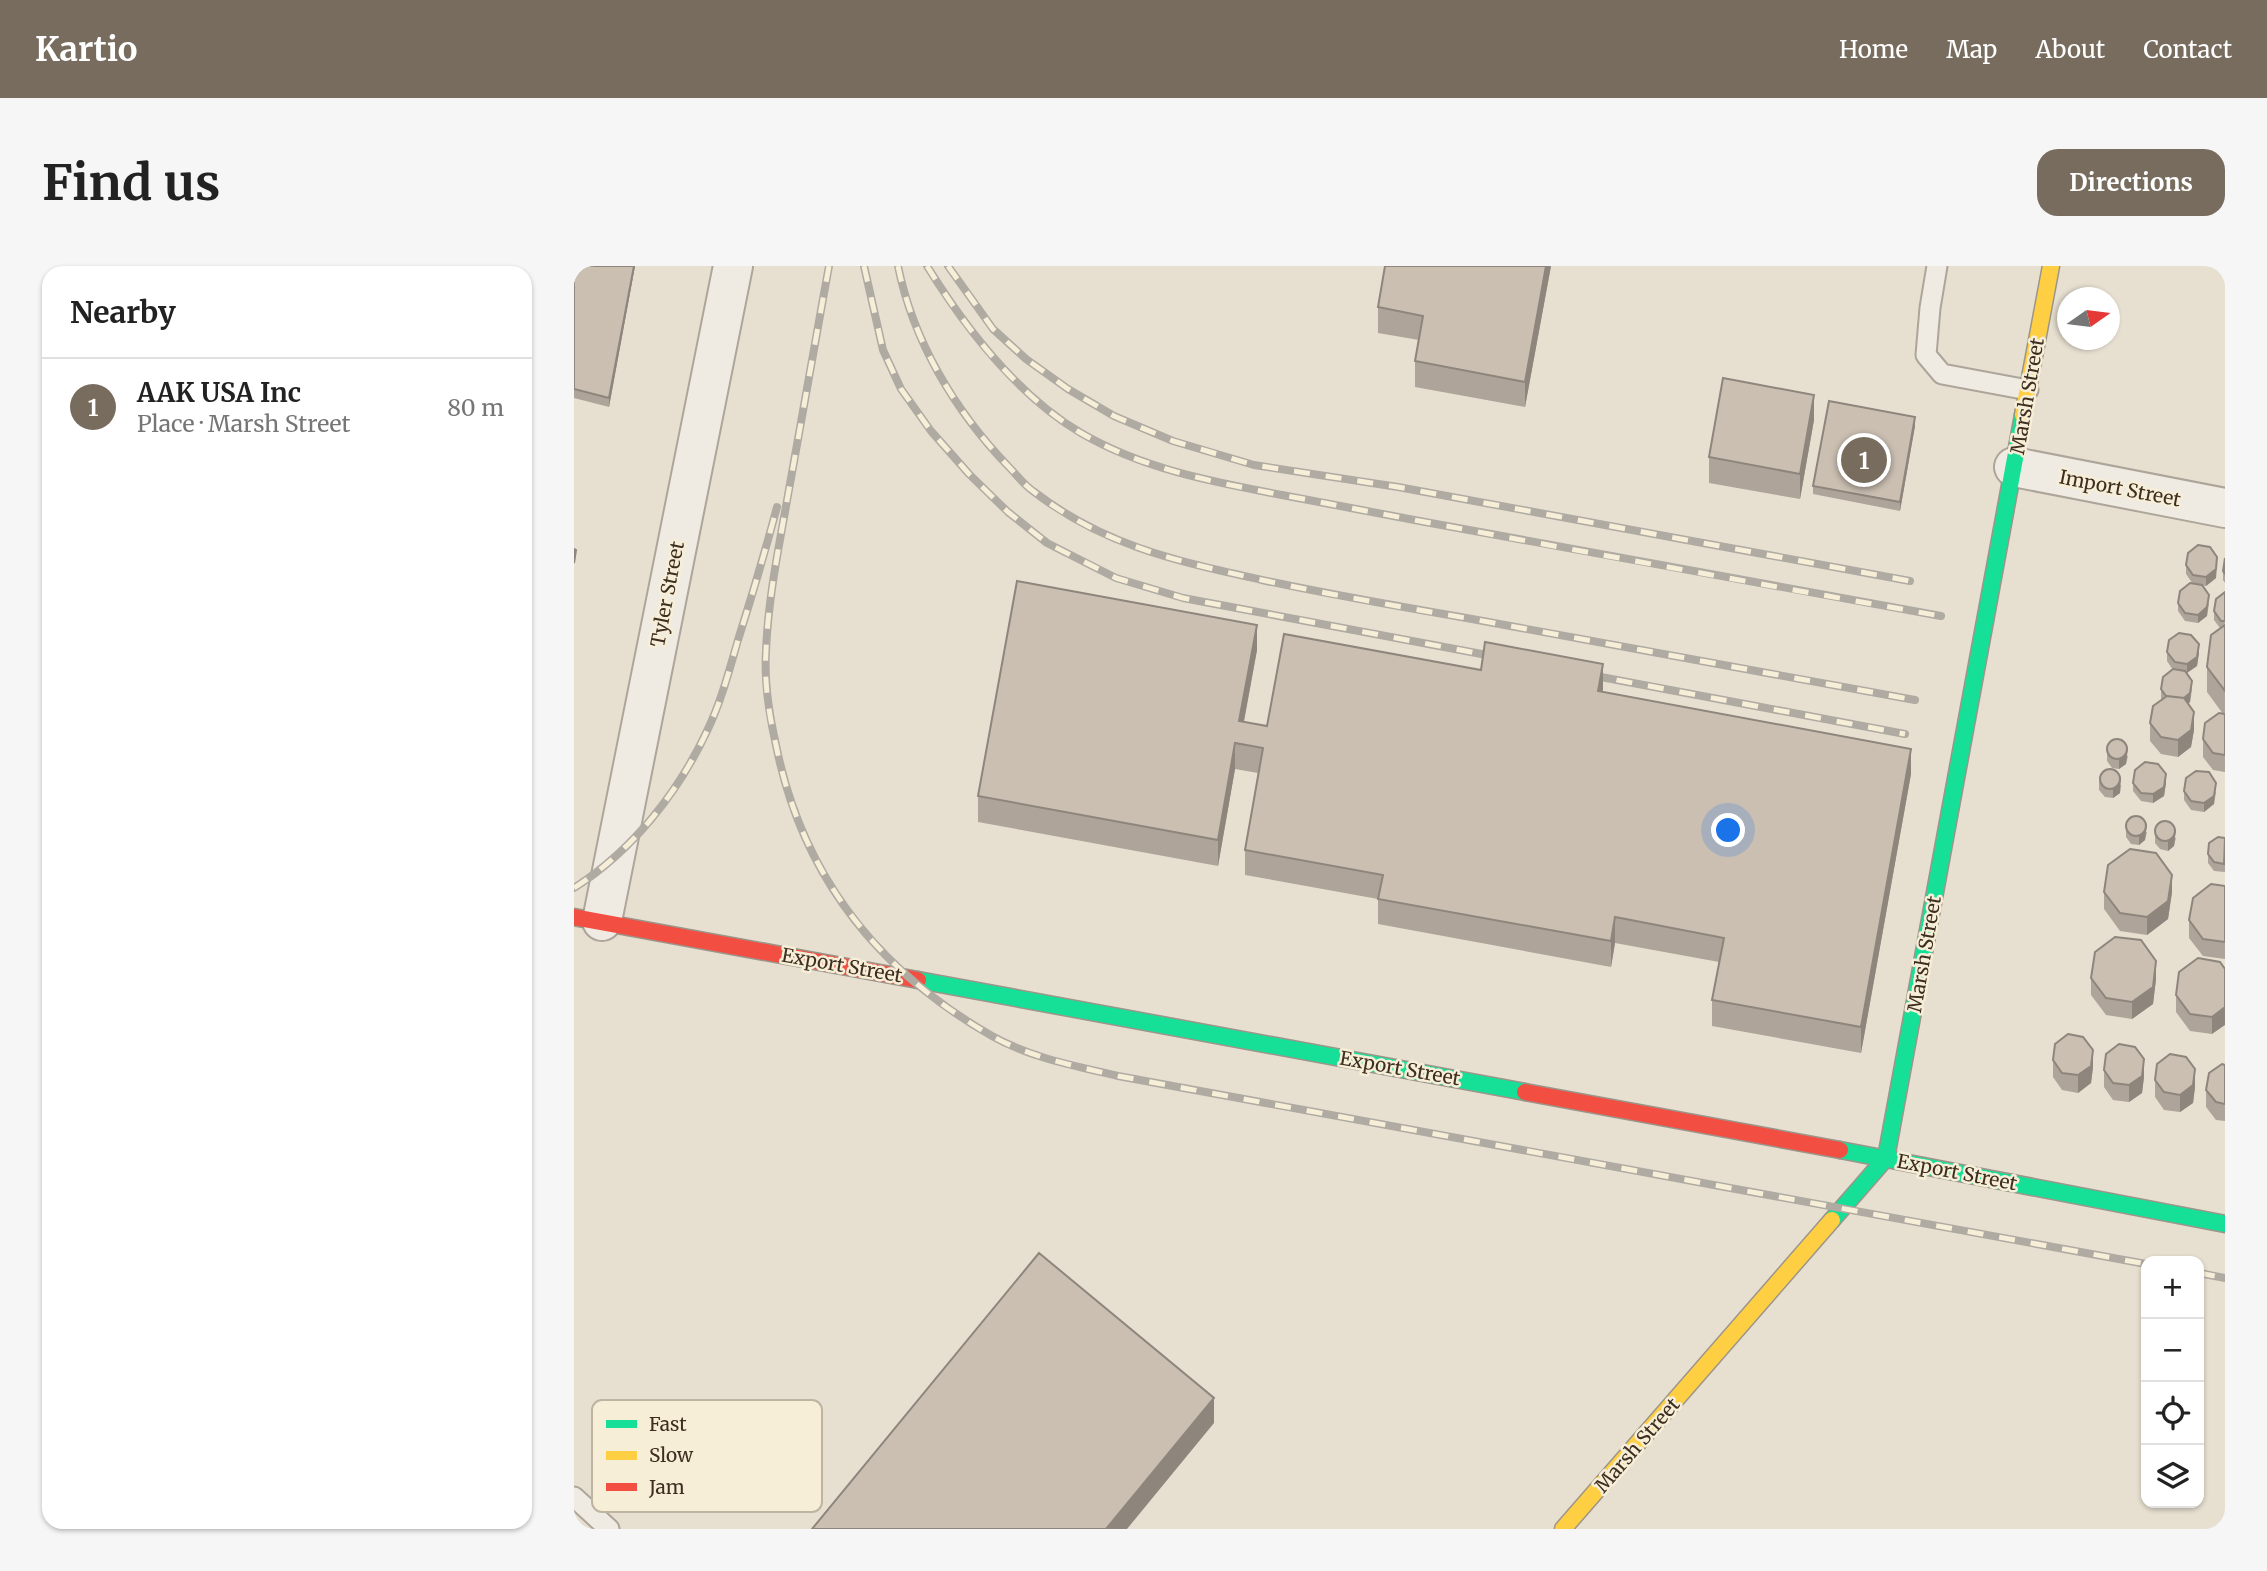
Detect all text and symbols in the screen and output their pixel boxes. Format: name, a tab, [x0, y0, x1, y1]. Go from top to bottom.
text: Kartio	[35, 29, 138, 70]
text: Home	[1839, 34, 1908, 65]
text: Map	[1946, 34, 1997, 65]
text: About	[2035, 34, 2105, 65]
text: Contact	[2143, 34, 2232, 65]
button: Directions	[2037, 149, 2225, 216]
text: Find us	[42, 152, 220, 213]
north arrow	[2057, 287, 2120, 350]
text: Nearby	[70, 293, 176, 331]
street label: Marsh Street	[2005, 335, 2049, 456]
text: AAK USA Inc	[137, 376, 301, 409]
text: 1	[88, 393, 98, 422]
text: 80 m	[447, 393, 504, 422]
text: Place · Marsh Street	[137, 409, 351, 438]
pin: 1	[1841, 434, 1887, 486]
street label: Import Street	[2057, 464, 2183, 512]
street label: Tyler Street	[645, 538, 689, 649]
your location	[1711, 813, 1745, 847]
street label: Marsh Street	[1902, 893, 1946, 1014]
street label: Export Street	[780, 943, 905, 987]
street label: Export Street	[1338, 1046, 1463, 1090]
street label: Export Street	[1895, 1149, 2020, 1196]
map controls	[2141, 1256, 2204, 1508]
button: +	[2141, 1256, 2204, 1319]
button: −	[2141, 1319, 2204, 1382]
button: locate	[2141, 1382, 2204, 1445]
street label: Marsh Street	[1589, 1392, 1685, 1497]
legend	[592, 1400, 822, 1512]
text: Fast	[649, 1412, 687, 1436]
text: Slow	[649, 1443, 694, 1467]
button: layers	[2141, 1445, 2204, 1508]
text: Jam	[648, 1475, 685, 1499]

